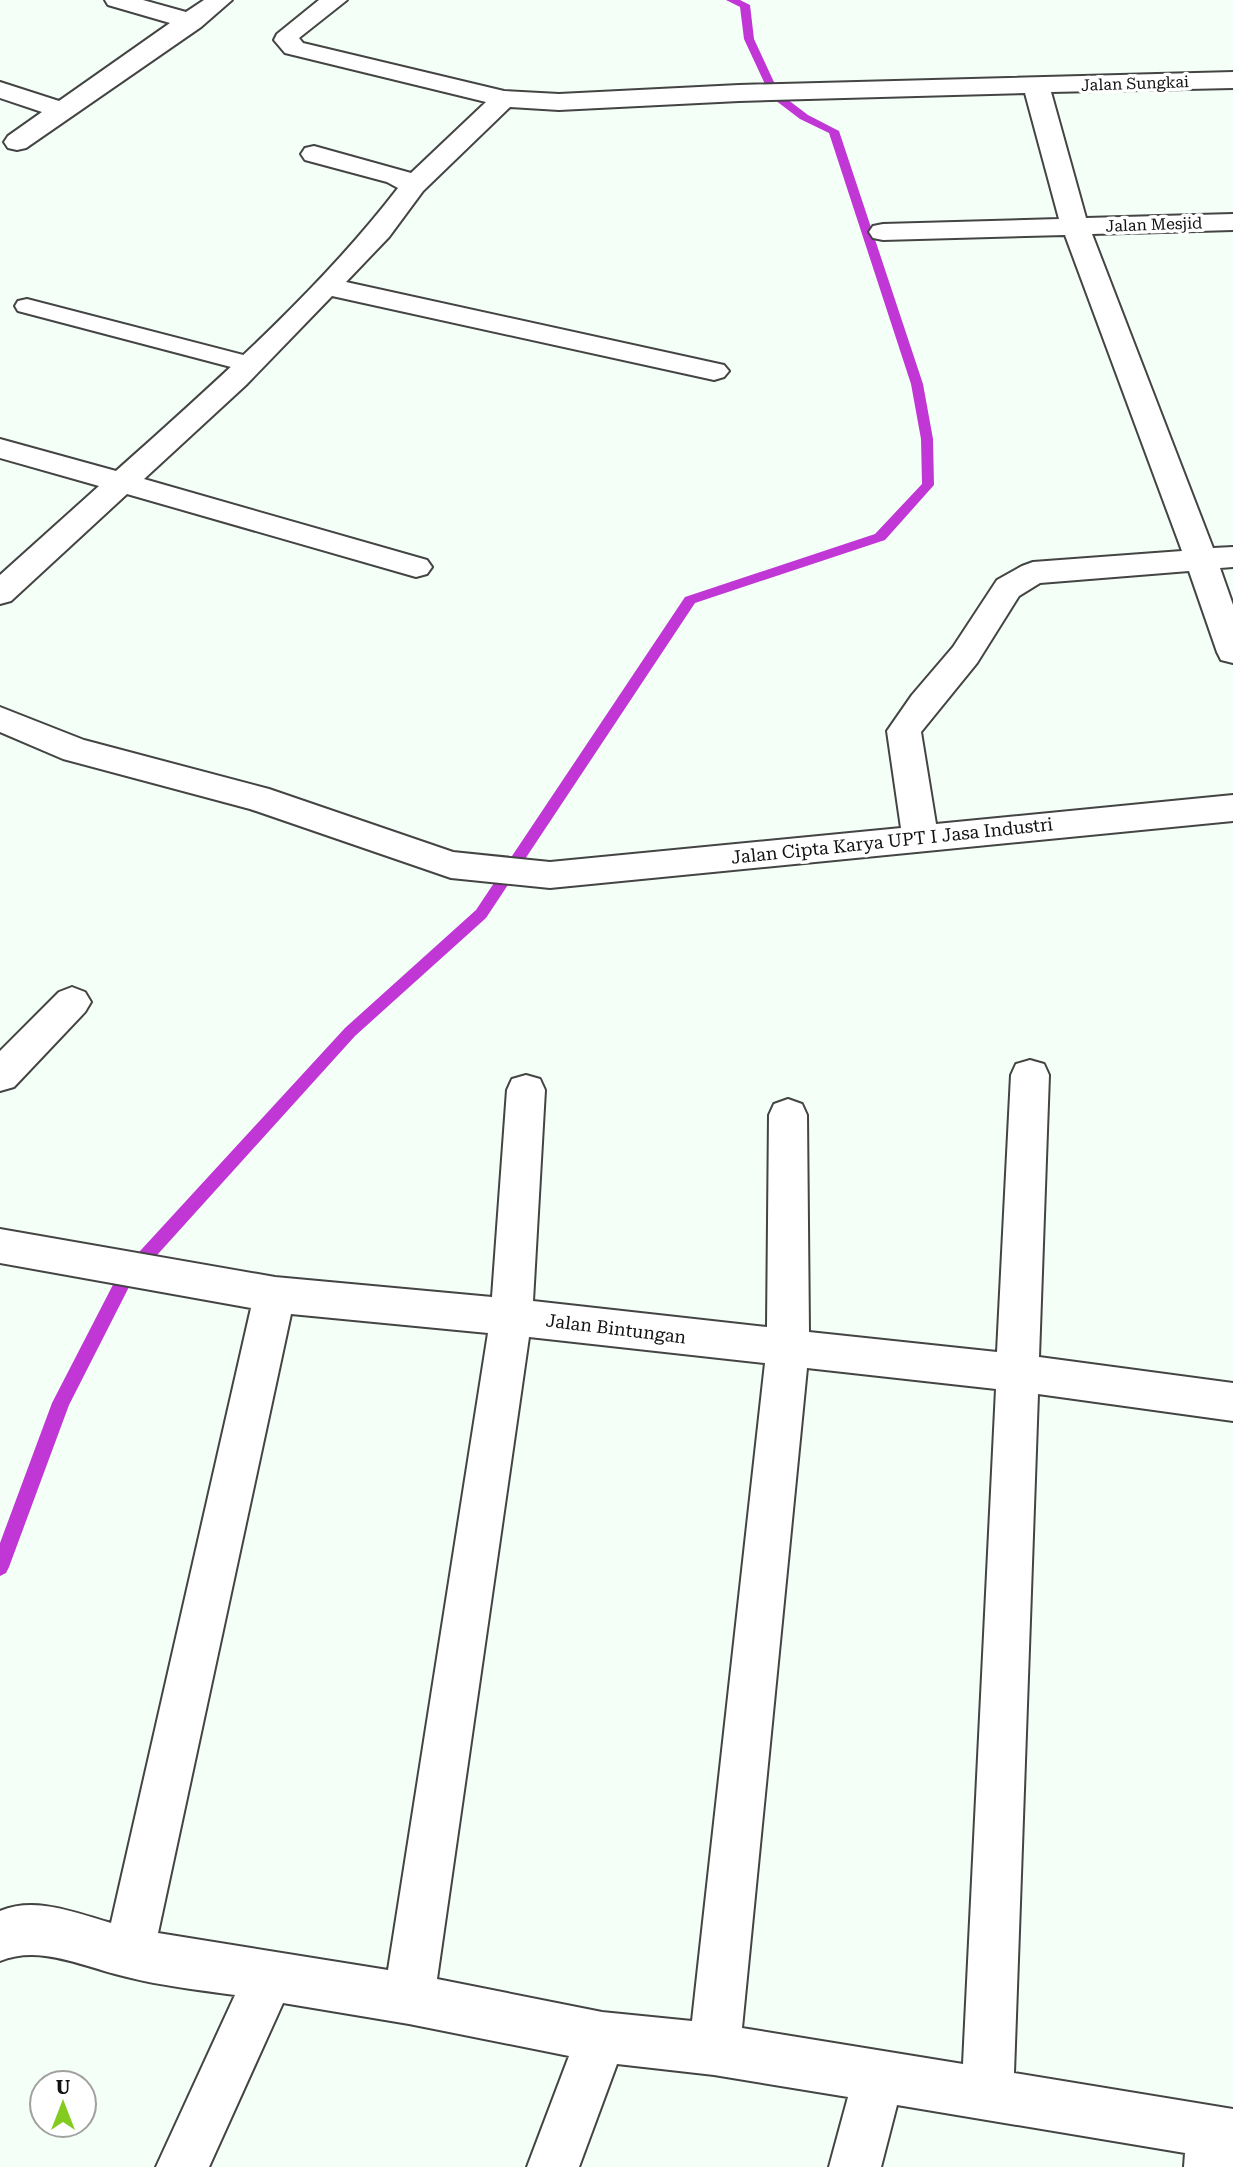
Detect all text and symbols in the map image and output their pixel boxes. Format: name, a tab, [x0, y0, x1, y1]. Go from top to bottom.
street label: Jalan Sungkai	[1081, 72, 1189, 95]
street label: Jalan Mesjid	[1105, 213, 1203, 236]
street label: Jalan Cipta Karya UPT I Jasa Industri	[730, 813, 1054, 868]
street label: Jalan Bintungan	[545, 1309, 688, 1348]
north arrow	[28, 2069, 98, 2139]
text: U	[56, 2076, 71, 2099]

